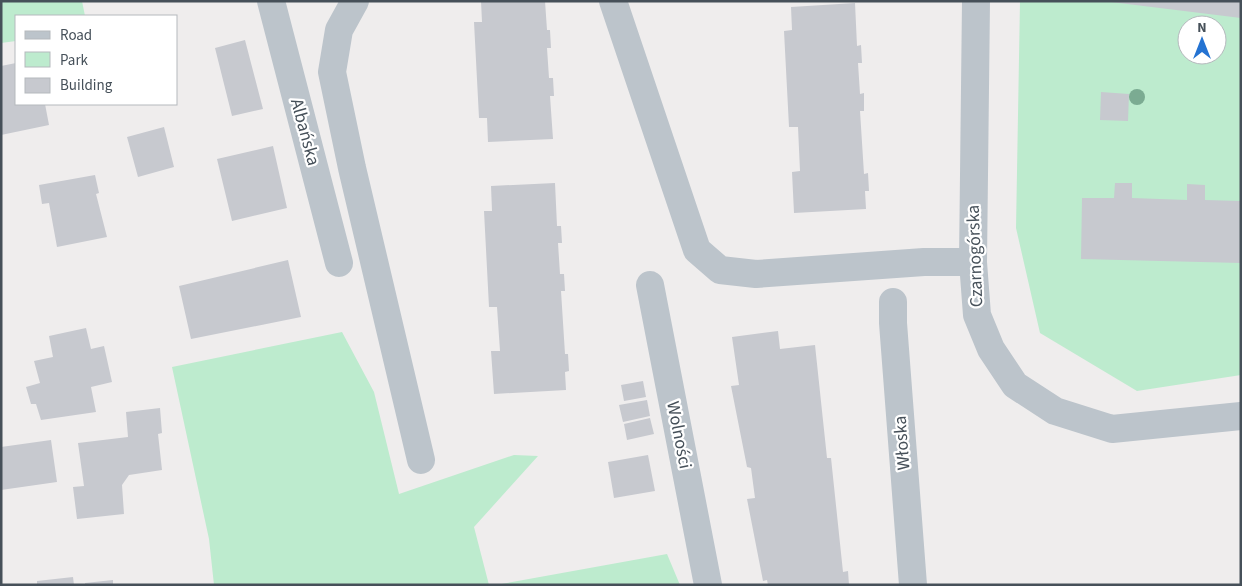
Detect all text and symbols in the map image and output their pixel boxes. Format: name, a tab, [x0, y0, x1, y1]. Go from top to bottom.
legend	[15, 15, 178, 105]
north arrow	[1177, 15, 1227, 65]
text: N	[1197, 18, 1207, 38]
text: Road	[60, 25, 92, 46]
text: Park	[60, 50, 89, 71]
text: Building	[60, 75, 113, 96]
street label: Albańska	[284, 96, 326, 168]
street label: Czarnogórska	[961, 204, 989, 308]
street label: Wolności	[660, 399, 698, 471]
street label: Włoska	[888, 415, 916, 471]

